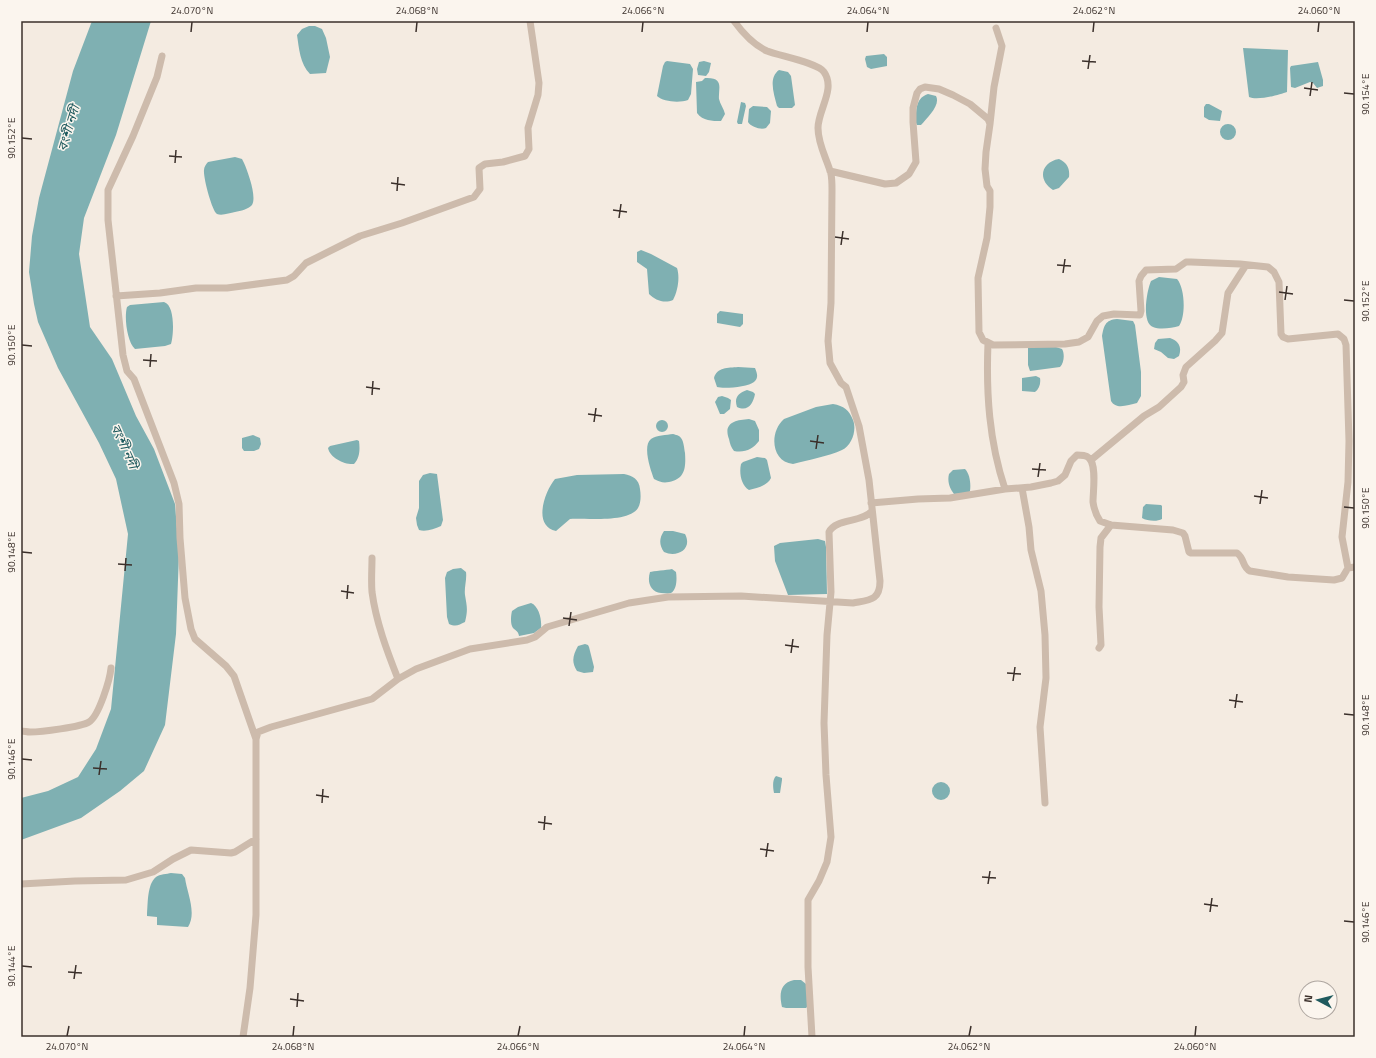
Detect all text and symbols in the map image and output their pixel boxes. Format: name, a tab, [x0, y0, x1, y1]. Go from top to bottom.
text: 24.070°N	[171, 3, 213, 18]
text: 24.068°N	[396, 3, 438, 18]
text: 24.066°N	[622, 3, 664, 18]
text: 24.064°N	[847, 3, 889, 18]
text: 24.062°N	[1073, 3, 1115, 18]
text: 24.060°N	[1298, 3, 1340, 18]
text: 90.154°E	[1358, 73, 1373, 115]
water label: বংশী নদী	[52, 100, 85, 153]
text: 90.152°E	[4, 117, 19, 159]
text: 90.152°E	[1358, 280, 1373, 322]
text: 90.150°E	[4, 324, 19, 366]
water label: বংশী নদী	[106, 420, 145, 474]
text: 90.150°E	[1358, 487, 1373, 529]
text: 90.148°E	[4, 531, 19, 573]
text: 90.148°E	[1358, 694, 1373, 736]
text: 90.146°E	[4, 738, 19, 780]
text: 90.146°E	[1358, 901, 1373, 943]
text: 90.144°E	[4, 945, 19, 987]
north arrow	[1298, 980, 1338, 1020]
text: N	[1300, 994, 1316, 1004]
text: 24.070°N	[46, 1039, 88, 1054]
text: 24.068°N	[272, 1039, 314, 1054]
text: 24.066°N	[497, 1039, 539, 1054]
text: 24.064°N	[723, 1039, 765, 1054]
text: 24.062°N	[948, 1039, 990, 1054]
text: 24.060°N	[1174, 1039, 1216, 1054]

